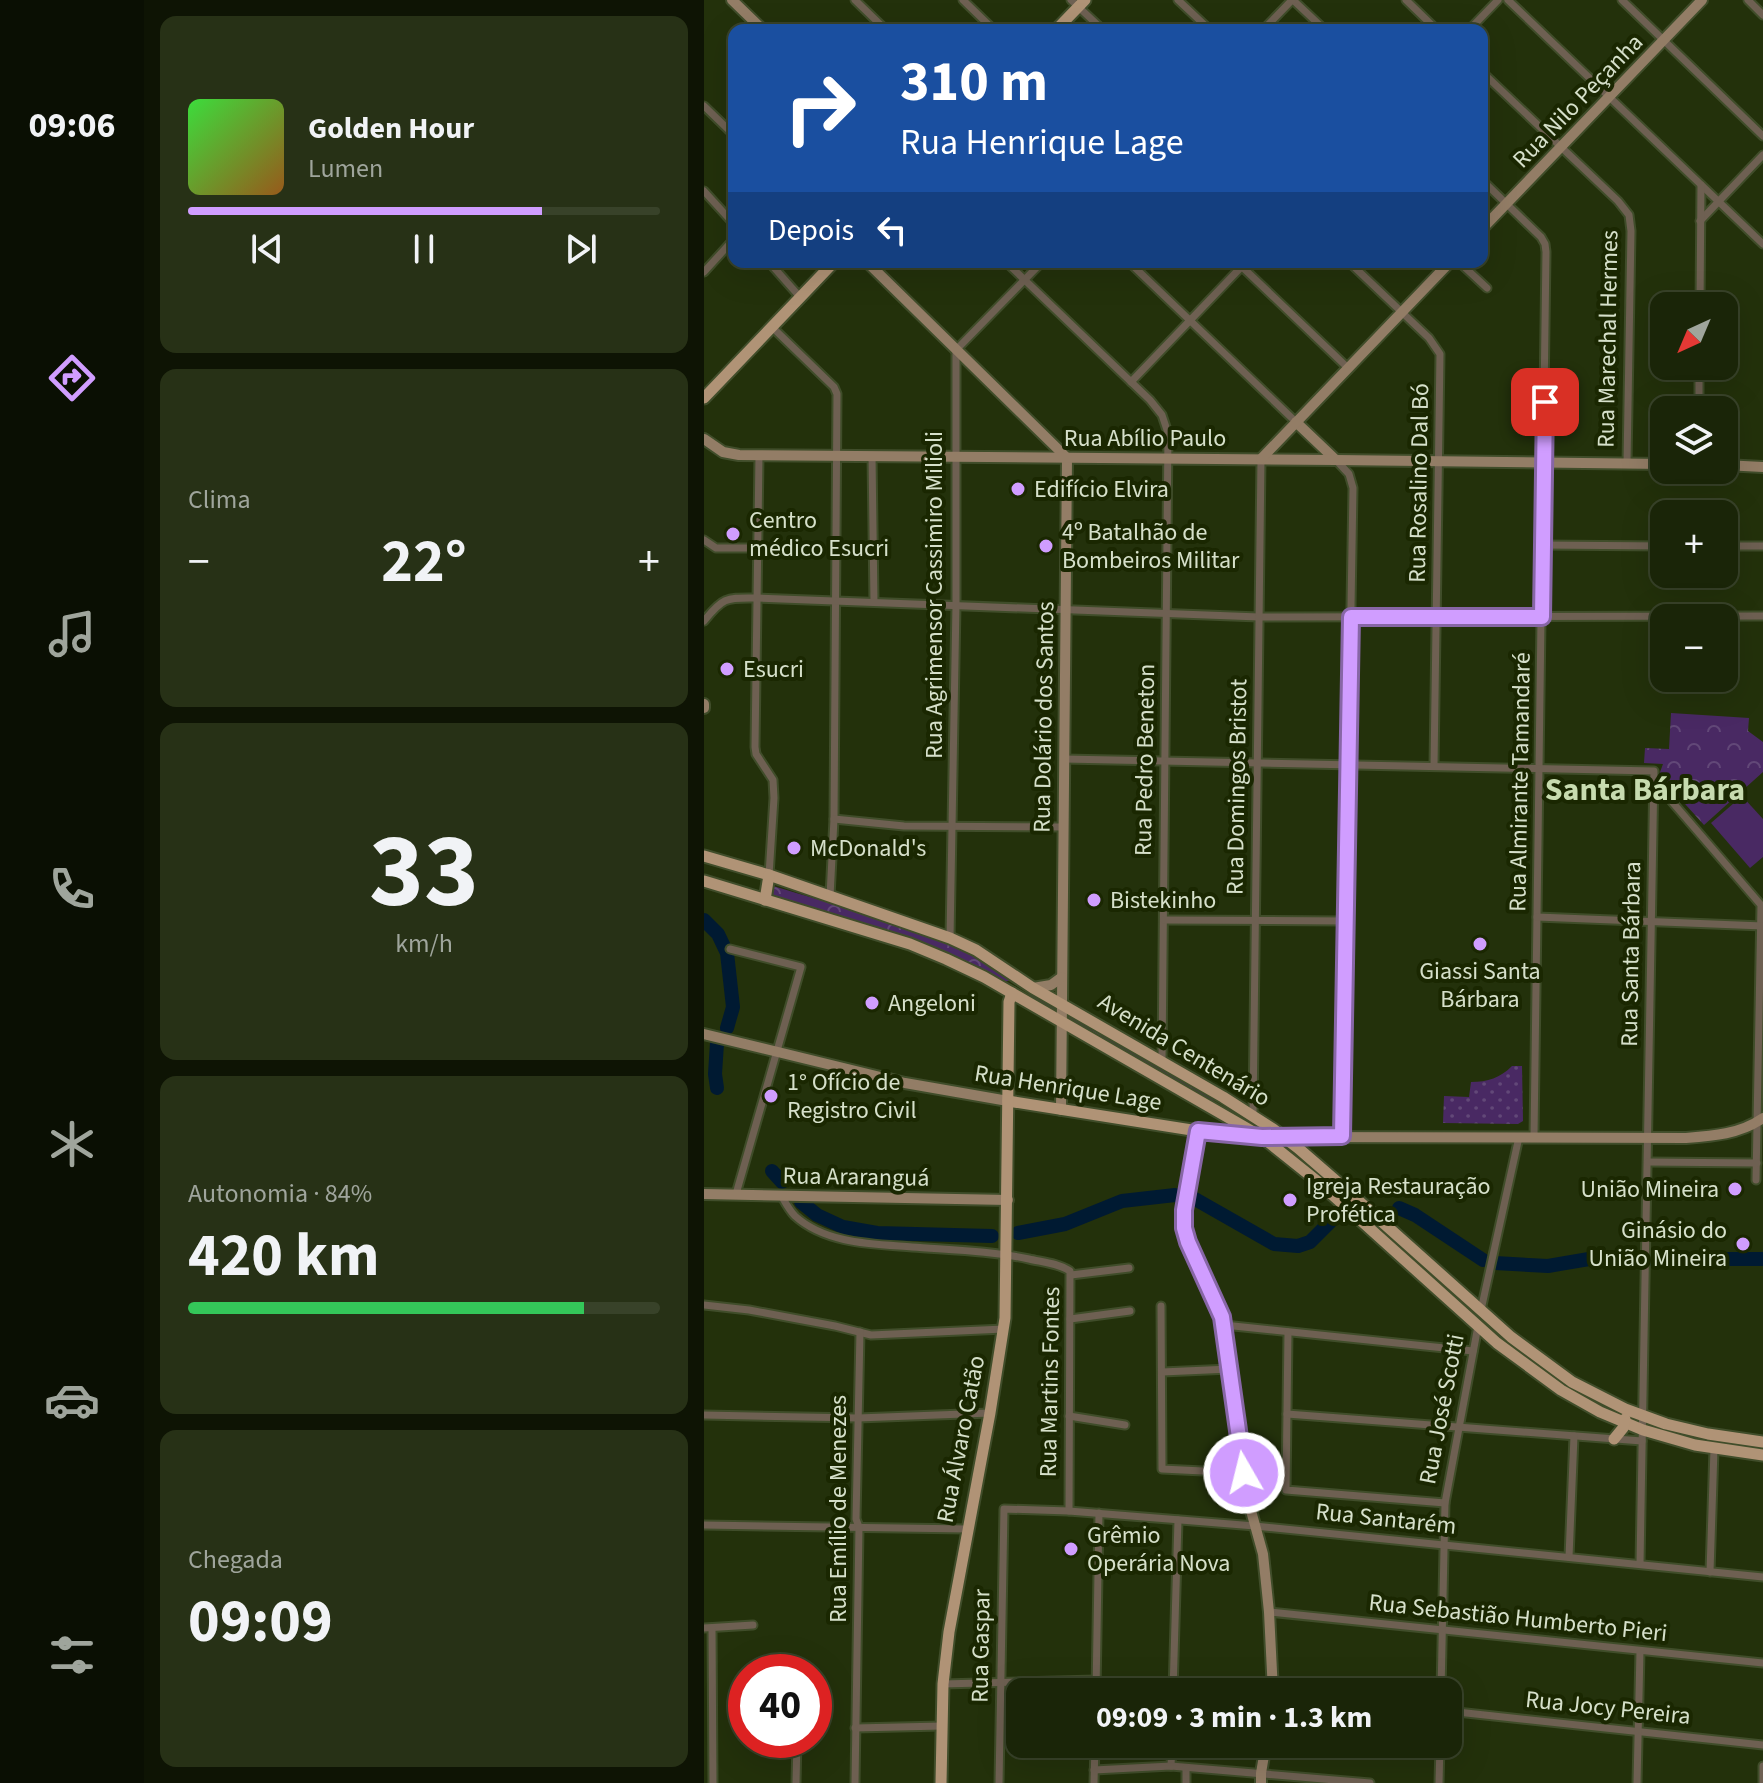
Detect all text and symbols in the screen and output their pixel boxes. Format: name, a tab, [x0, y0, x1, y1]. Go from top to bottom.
street label: Rua Nilo Peçanha	[1505, 26, 1651, 176]
text: 310 m	[900, 43, 1048, 122]
icon: right	[768, 56, 872, 160]
text: 09:06	[29, 100, 115, 151]
text: Golden Hour	[308, 107, 474, 150]
text: Rua Henrique Lage	[900, 117, 1184, 168]
text: Lumen	[308, 150, 383, 187]
icon: left	[870, 208, 914, 252]
text: Depois	[768, 209, 854, 252]
icon: previous	[245, 227, 289, 271]
icon: pause	[402, 227, 446, 271]
icon: next	[559, 227, 603, 271]
street label: Rua Marechal Hermes	[1589, 230, 1627, 448]
north arrow	[1650, 292, 1738, 380]
map controls	[1650, 292, 1738, 692]
icon: directions	[44, 350, 100, 406]
pin	[1511, 368, 1579, 436]
icon: arrive	[1523, 380, 1567, 424]
street label: Rua Rosalino Dal Bó	[1400, 383, 1438, 583]
button: layers	[1650, 396, 1738, 484]
street label: Rua Abílio Paulo	[1064, 421, 1226, 456]
street label: Rua Agrimensor Cassimiro Milioli	[917, 431, 952, 759]
place label: Edifício Elvira	[1034, 472, 1169, 507]
marker: Edifício Elvira	[1009, 480, 1027, 498]
text: Clima	[188, 481, 251, 518]
button: +	[1650, 500, 1738, 588]
place label: Centro médico Esucri	[749, 503, 889, 566]
place label: 4º Batalhão de Bombeiros Militar	[1062, 515, 1240, 578]
text: 22°	[381, 520, 467, 605]
marker: Centro médico Esucri	[724, 525, 742, 543]
text: −	[188, 531, 210, 594]
text: +	[638, 531, 660, 594]
marker: 4º Batalhão de Bombeiros Militar	[1037, 537, 1055, 555]
street label: Rua Dolário dos Santos	[1024, 601, 1064, 833]
button: −	[1650, 604, 1738, 692]
icon: music	[44, 606, 100, 662]
place label: Esucri	[743, 652, 804, 687]
street label: Rua Almirante Tamandaré	[1500, 652, 1540, 912]
marker: Esucri	[718, 660, 736, 678]
street label: Rua Pedro Beneton	[1126, 663, 1164, 857]
street label: Rua Domingos Bristot	[1218, 679, 1256, 895]
district label: Santa Bárbara	[1545, 767, 1745, 813]
text: 33	[369, 799, 479, 947]
place label: McDonald's	[810, 831, 926, 866]
marker: McDonald's	[785, 839, 803, 857]
icon: phone	[44, 861, 100, 917]
street label: Rua Santa Bárbara	[1612, 861, 1650, 1047]
place label: Bistekinho	[1110, 883, 1216, 918]
marker: Bistekinho	[1085, 891, 1103, 909]
text: km/h	[395, 925, 453, 962]
marker: Giassi Santa Bárbara	[1471, 935, 1489, 953]
place label: Giassi Santa Bárbara	[1419, 954, 1541, 1017]
street label: Avenida Centenário	[1091, 985, 1277, 1115]
place label: Angeloni	[888, 986, 976, 1021]
marker: Angeloni	[863, 994, 881, 1012]
street label: Rua Henrique Lage	[972, 1056, 1164, 1120]
place label: 1° Ofício de Registro Civil	[787, 1065, 917, 1128]
marker: 1° Ofício de Registro Civil	[762, 1087, 780, 1105]
icon: climate	[44, 1116, 100, 1172]
street label: Rua Araranguá	[782, 1158, 930, 1196]
place label: Igreja Restauração Profética	[1306, 1169, 1491, 1232]
place label: União Mineira	[1580, 1172, 1719, 1207]
text: Autonomia · 84%	[188, 1175, 372, 1212]
marker: União Mineira	[1726, 1180, 1744, 1198]
marker: Igreja Restauração Profética	[1281, 1191, 1299, 1209]
place label: Ginásio do União Mineira	[1588, 1213, 1727, 1276]
text: 420 km	[188, 1214, 379, 1299]
marker: Ginásio do União Mineira	[1734, 1235, 1752, 1253]
street label: Rua Martins Fontes	[1031, 1286, 1069, 1478]
street label: Rua José Scotti	[1410, 1331, 1474, 1487]
street label: Rua Álvaro Catão	[928, 1352, 994, 1526]
icon: car	[44, 1372, 100, 1428]
street label: Rua Emílio de Menezes	[821, 1395, 856, 1623]
position arrow	[1202, 1431, 1286, 1515]
street label: Rua Santarém	[1314, 1494, 1458, 1544]
place label: Grêmio Operária Nova	[1087, 1518, 1230, 1581]
marker: Grêmio Operária Nova	[1062, 1540, 1080, 1558]
text: Chegada	[188, 1541, 283, 1578]
text: 09:09	[188, 1580, 333, 1665]
street label: Rua Sebastião Humberto Pieri	[1367, 1585, 1669, 1651]
street label: Rua Gaspar	[963, 1588, 1000, 1703]
icon: filters	[44, 1627, 100, 1683]
speed limit sign: 40	[728, 1654, 832, 1758]
street label: Rua Jocy Pereira	[1524, 1682, 1692, 1734]
text: 09:09 · 3 min · 1.3 km	[1096, 1696, 1372, 1739]

